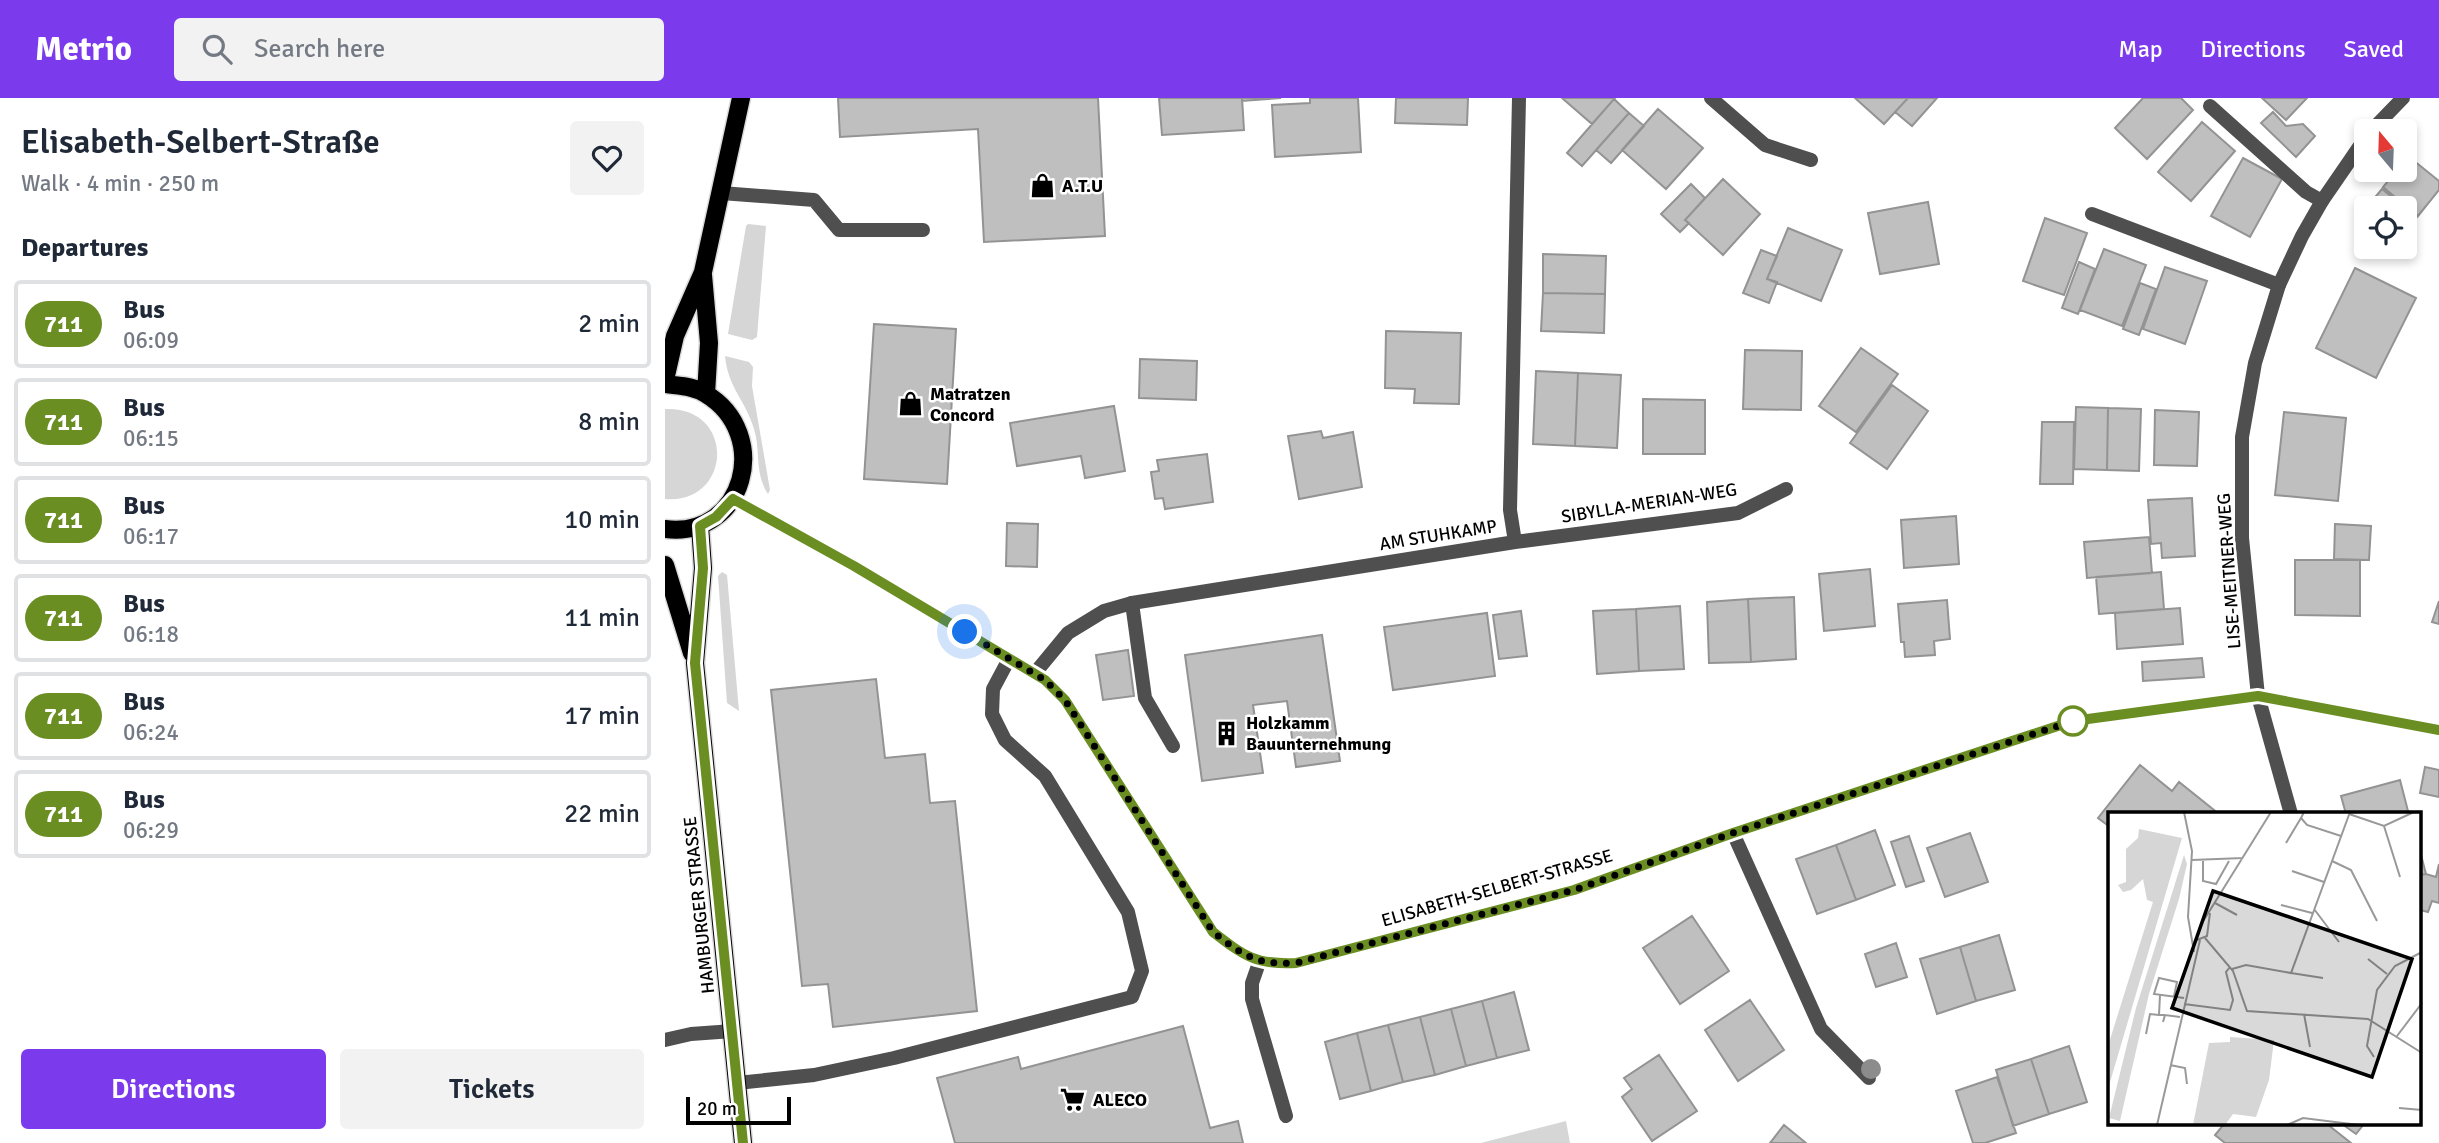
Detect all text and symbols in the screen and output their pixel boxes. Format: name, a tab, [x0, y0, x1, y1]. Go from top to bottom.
search box	[174, 18, 664, 81]
text: Metrio	[35, 29, 132, 70]
icon: search	[198, 30, 236, 68]
text: Search here	[254, 33, 385, 65]
text: Map	[2118, 34, 2163, 64]
text: Directions	[2201, 34, 2306, 64]
text: Saved	[2344, 34, 2404, 64]
north arrow	[2354, 119, 2417, 182]
map controls	[2354, 119, 2417, 259]
button: heart	[570, 121, 644, 195]
text: Elisabeth-Selbert-Straße	[21, 122, 380, 163]
text: Walk · 4 min · 250 m	[21, 169, 219, 198]
shop icon: A.T.U	[1028, 172, 1056, 200]
place label: A.T.U	[1062, 175, 1103, 197]
button: locate	[2354, 196, 2417, 259]
text: Departures	[21, 232, 148, 264]
text: Bus	[123, 294, 165, 326]
text: 2 min	[578, 308, 640, 340]
text: 711	[44, 309, 83, 339]
text: 06:09	[123, 326, 179, 355]
place label: Matratzen Concord	[930, 383, 1011, 426]
shop icon: Matratzen Concord	[896, 390, 924, 418]
text: Bus	[123, 392, 165, 424]
text: 8 min	[578, 406, 640, 438]
text: 711	[44, 407, 83, 437]
text: 06:15	[123, 424, 179, 453]
street label: SIBYLLA-MERIAN-WEG	[1559, 478, 1739, 528]
text: Bus	[123, 490, 165, 522]
street label: LISE-MEITNER-WEG	[2213, 492, 2245, 650]
text: 10 min	[564, 504, 640, 536]
text: 711	[44, 505, 83, 535]
street label: AM STUHKAMP	[1378, 515, 1498, 555]
text: 06:17	[123, 522, 179, 551]
text: Bus	[123, 588, 165, 620]
text: 11 min	[564, 602, 640, 634]
text: 711	[44, 603, 83, 633]
your location	[947, 614, 982, 649]
text: 06:18	[123, 620, 179, 649]
text: Bus	[123, 686, 165, 718]
text: 17 min	[564, 700, 640, 732]
text: 711	[44, 701, 83, 731]
unlabelled marker	[2058, 706, 2088, 736]
place label: Holzkamm Bauunternehmung	[1246, 712, 1391, 755]
text: 06:24	[123, 718, 179, 747]
building icon: Holzkamm Bauunternehmung	[1212, 719, 1240, 747]
text: Bus	[123, 784, 165, 816]
text: 22 min	[564, 798, 640, 830]
text: 711	[44, 799, 83, 829]
inset map	[2108, 812, 2421, 1126]
street label: HAMBURGER STRASSE	[679, 815, 719, 995]
text: 06:29	[123, 816, 179, 845]
street label: ELISABETH-SELBERT-STRASSE	[1379, 844, 1615, 932]
button: Directions	[21, 1049, 326, 1129]
button: Tickets	[340, 1049, 644, 1129]
supermarket icon: ALECO	[1059, 1086, 1087, 1114]
place label: ALECO	[1093, 1089, 1147, 1111]
scale bar	[686, 1094, 791, 1126]
text: 20 m	[697, 1097, 737, 1121]

